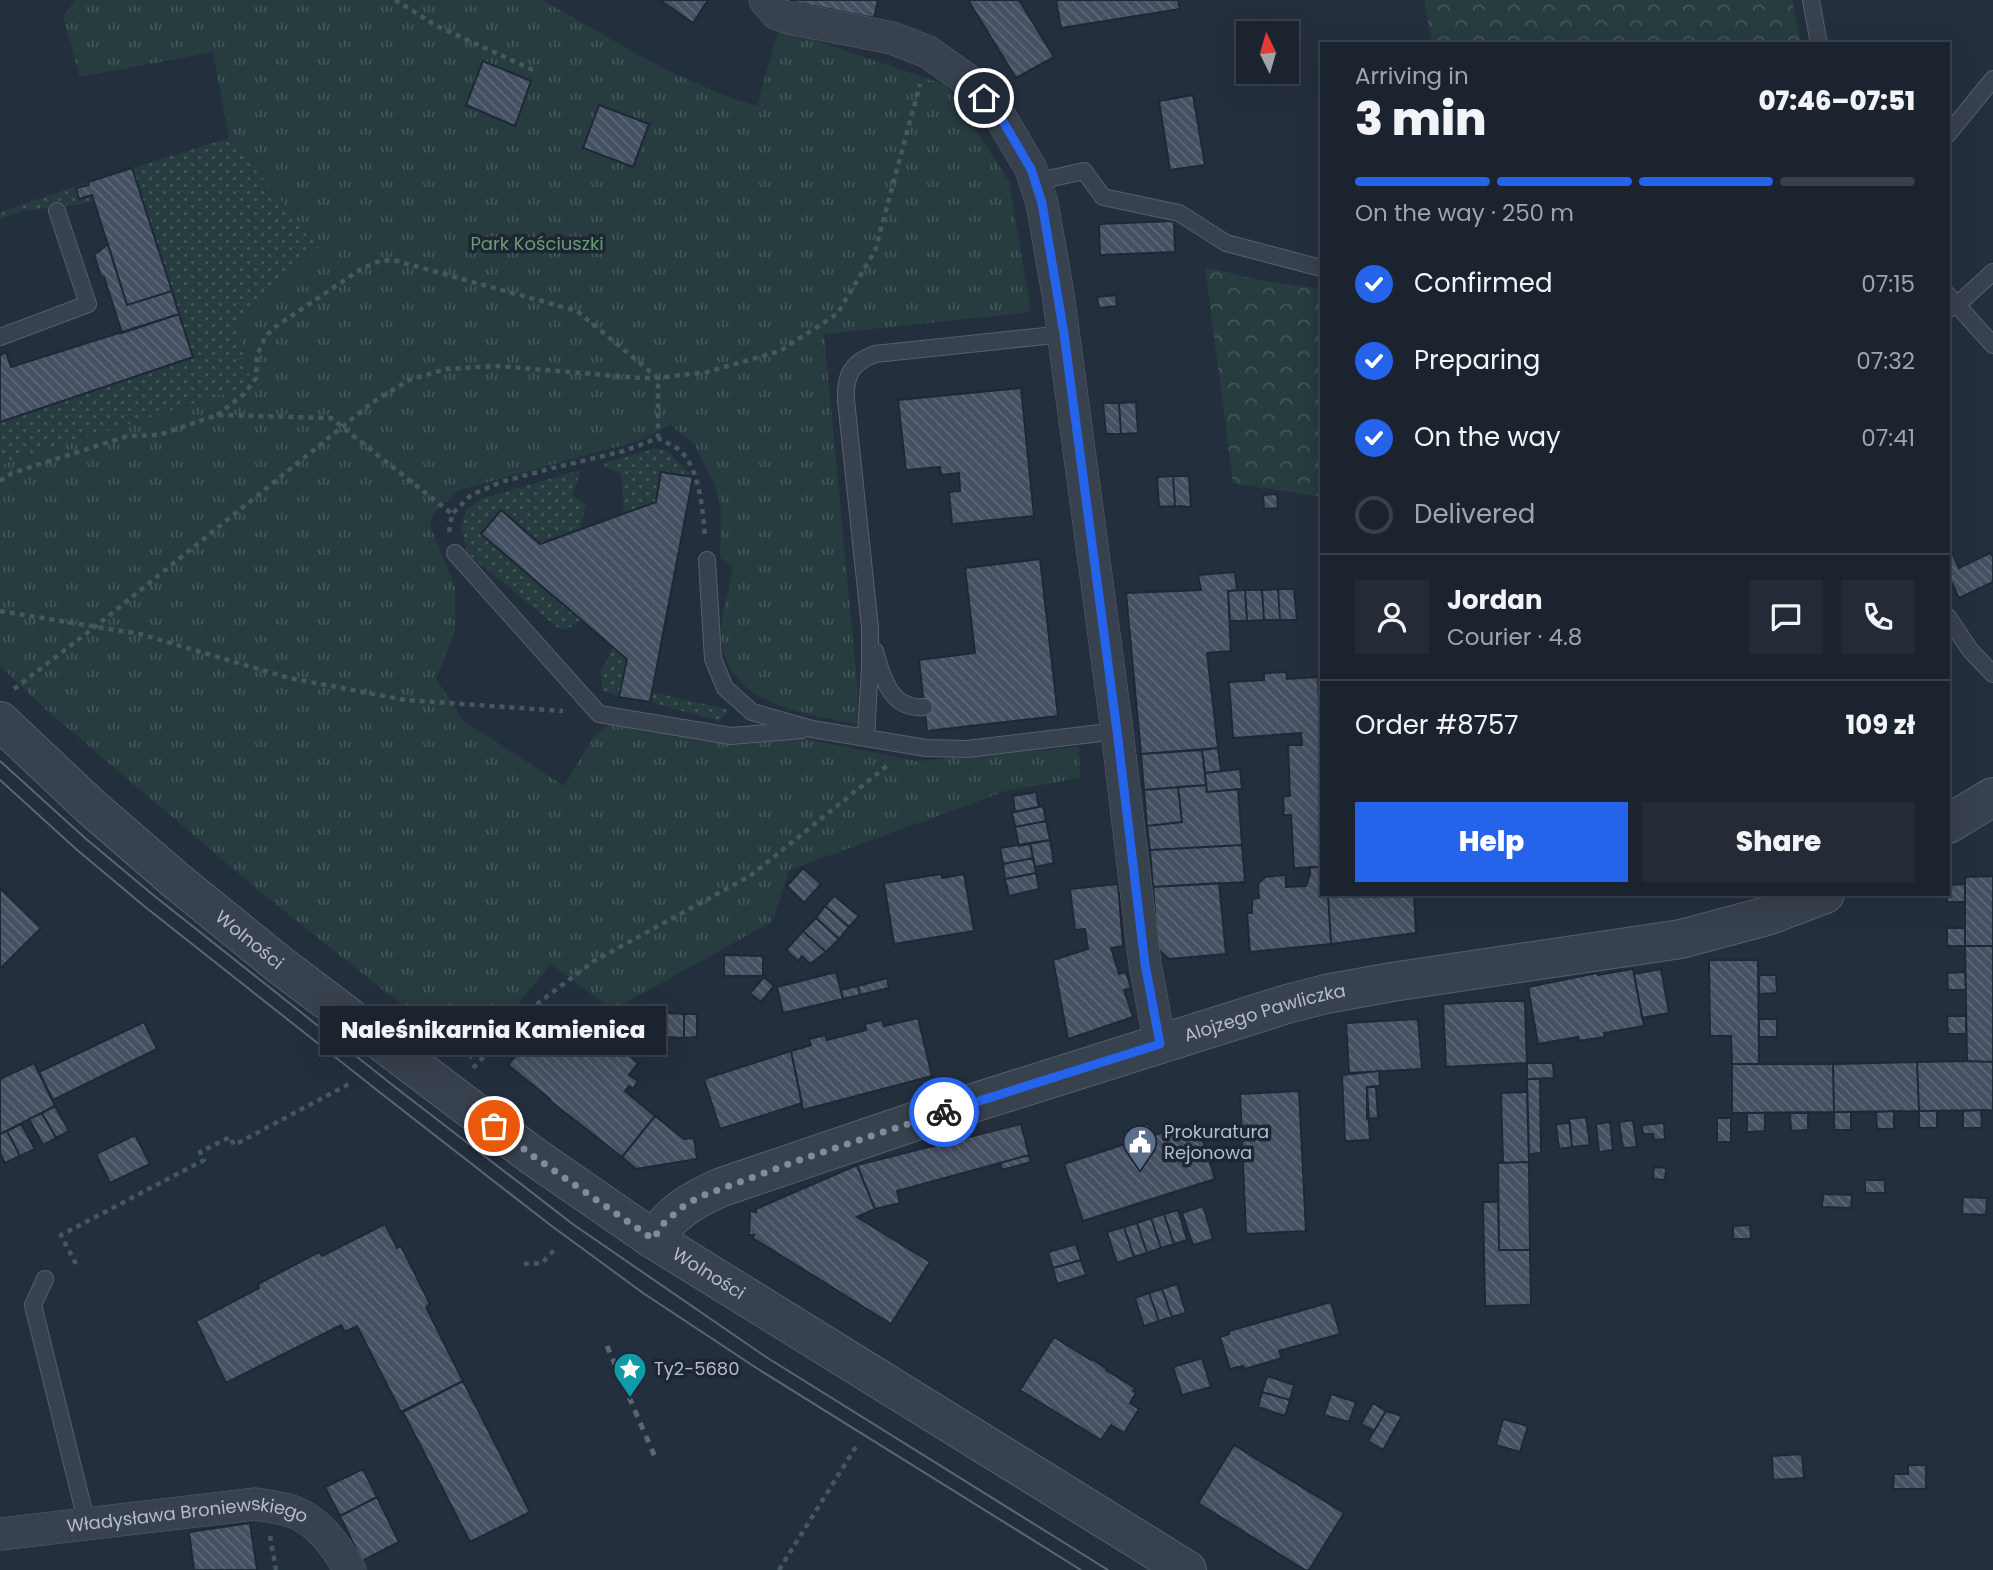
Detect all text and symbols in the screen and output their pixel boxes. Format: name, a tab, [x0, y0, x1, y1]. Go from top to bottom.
north arrow	[1236, 21, 1298, 84]
map controls	[1236, 21, 1299, 84]
text: Arriving in	[1355, 60, 1469, 92]
pin	[954, 68, 1014, 128]
icon: home	[965, 79, 1003, 117]
text: 07:46–07:51	[1758, 83, 1915, 119]
text: 3 min	[1355, 87, 1487, 151]
text: On the way · 250 m	[1355, 197, 1574, 229]
park label: Park Kościuszki	[470, 231, 604, 256]
icon: check	[1355, 265, 1393, 303]
text: Confirmed	[1414, 265, 1552, 301]
text: 07:15	[1861, 268, 1915, 300]
icon: check	[1355, 342, 1393, 380]
text: Preparing	[1414, 342, 1540, 378]
text: 07:32	[1856, 345, 1915, 377]
icon: check	[1355, 419, 1393, 457]
text: On the way	[1414, 419, 1561, 455]
text: 07:41	[1861, 422, 1915, 454]
text: Delivered	[1414, 496, 1535, 532]
button: person	[1355, 580, 1429, 654]
button: chat	[1749, 580, 1823, 654]
button: phone	[1841, 580, 1915, 654]
text: Jordan	[1447, 582, 1543, 618]
text: Courier · 4.8	[1447, 621, 1582, 653]
text: Order #8757	[1355, 707, 1518, 743]
text: 109 zł	[1846, 707, 1915, 743]
button: Help	[1355, 802, 1628, 882]
button: Share	[1642, 802, 1915, 882]
street label: Wolności	[210, 904, 289, 975]
street label: Alojzego Pawliczka	[1181, 978, 1348, 1048]
callout: Naleśnikarnia Kamienica	[321, 1007, 667, 1056]
text: Naleśnikarnia Kamienica	[341, 1014, 645, 1046]
courier	[909, 1077, 979, 1147]
icon: bike	[925, 1093, 963, 1131]
pin	[464, 1096, 524, 1156]
icon: bag	[475, 1107, 513, 1145]
place label: Prokuratura Rejonowa	[1164, 1119, 1269, 1165]
public building icon: Prokuratura Rejonowa	[1121, 1123, 1159, 1172]
street label: Wolności	[668, 1241, 750, 1305]
place icon: Ty2-5680	[611, 1350, 649, 1399]
place label: Ty2-5680	[654, 1356, 740, 1381]
street label: Władysława Broniewskiego	[65, 1491, 313, 1538]

